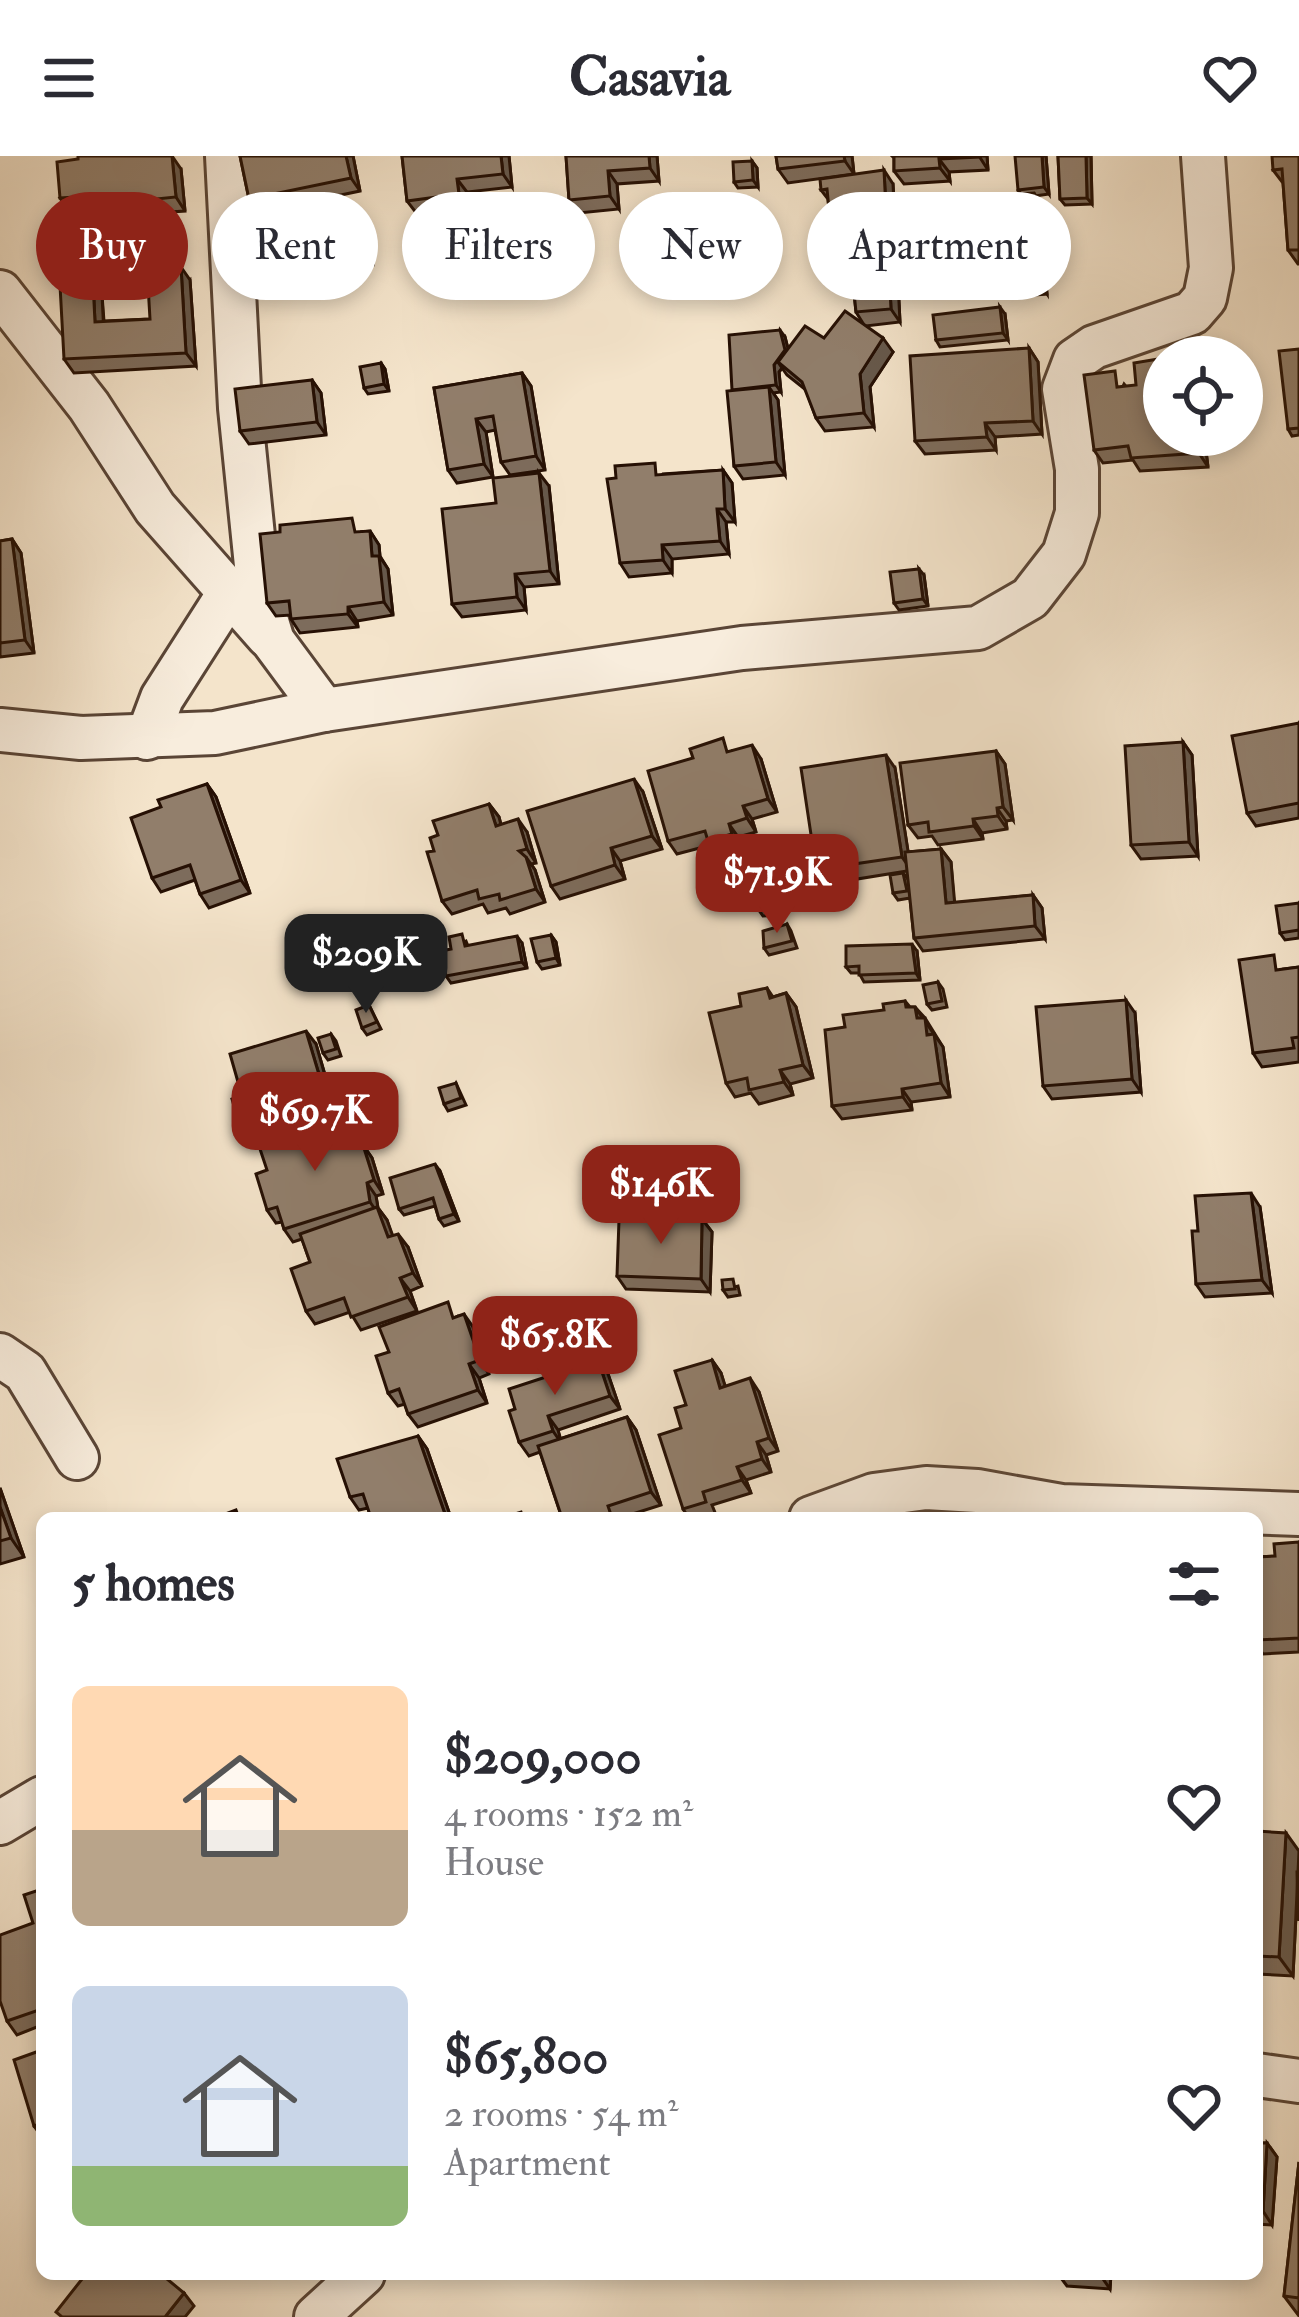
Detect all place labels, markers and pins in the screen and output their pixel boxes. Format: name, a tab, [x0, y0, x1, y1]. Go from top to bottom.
pin: $71.9K	[679, 834, 875, 936]
pin: $209K	[282, 914, 450, 1016]
pin: $69.7K	[217, 1072, 413, 1174]
pin: $146K	[577, 1145, 745, 1247]
pin: $65.8K	[457, 1296, 653, 1398]

